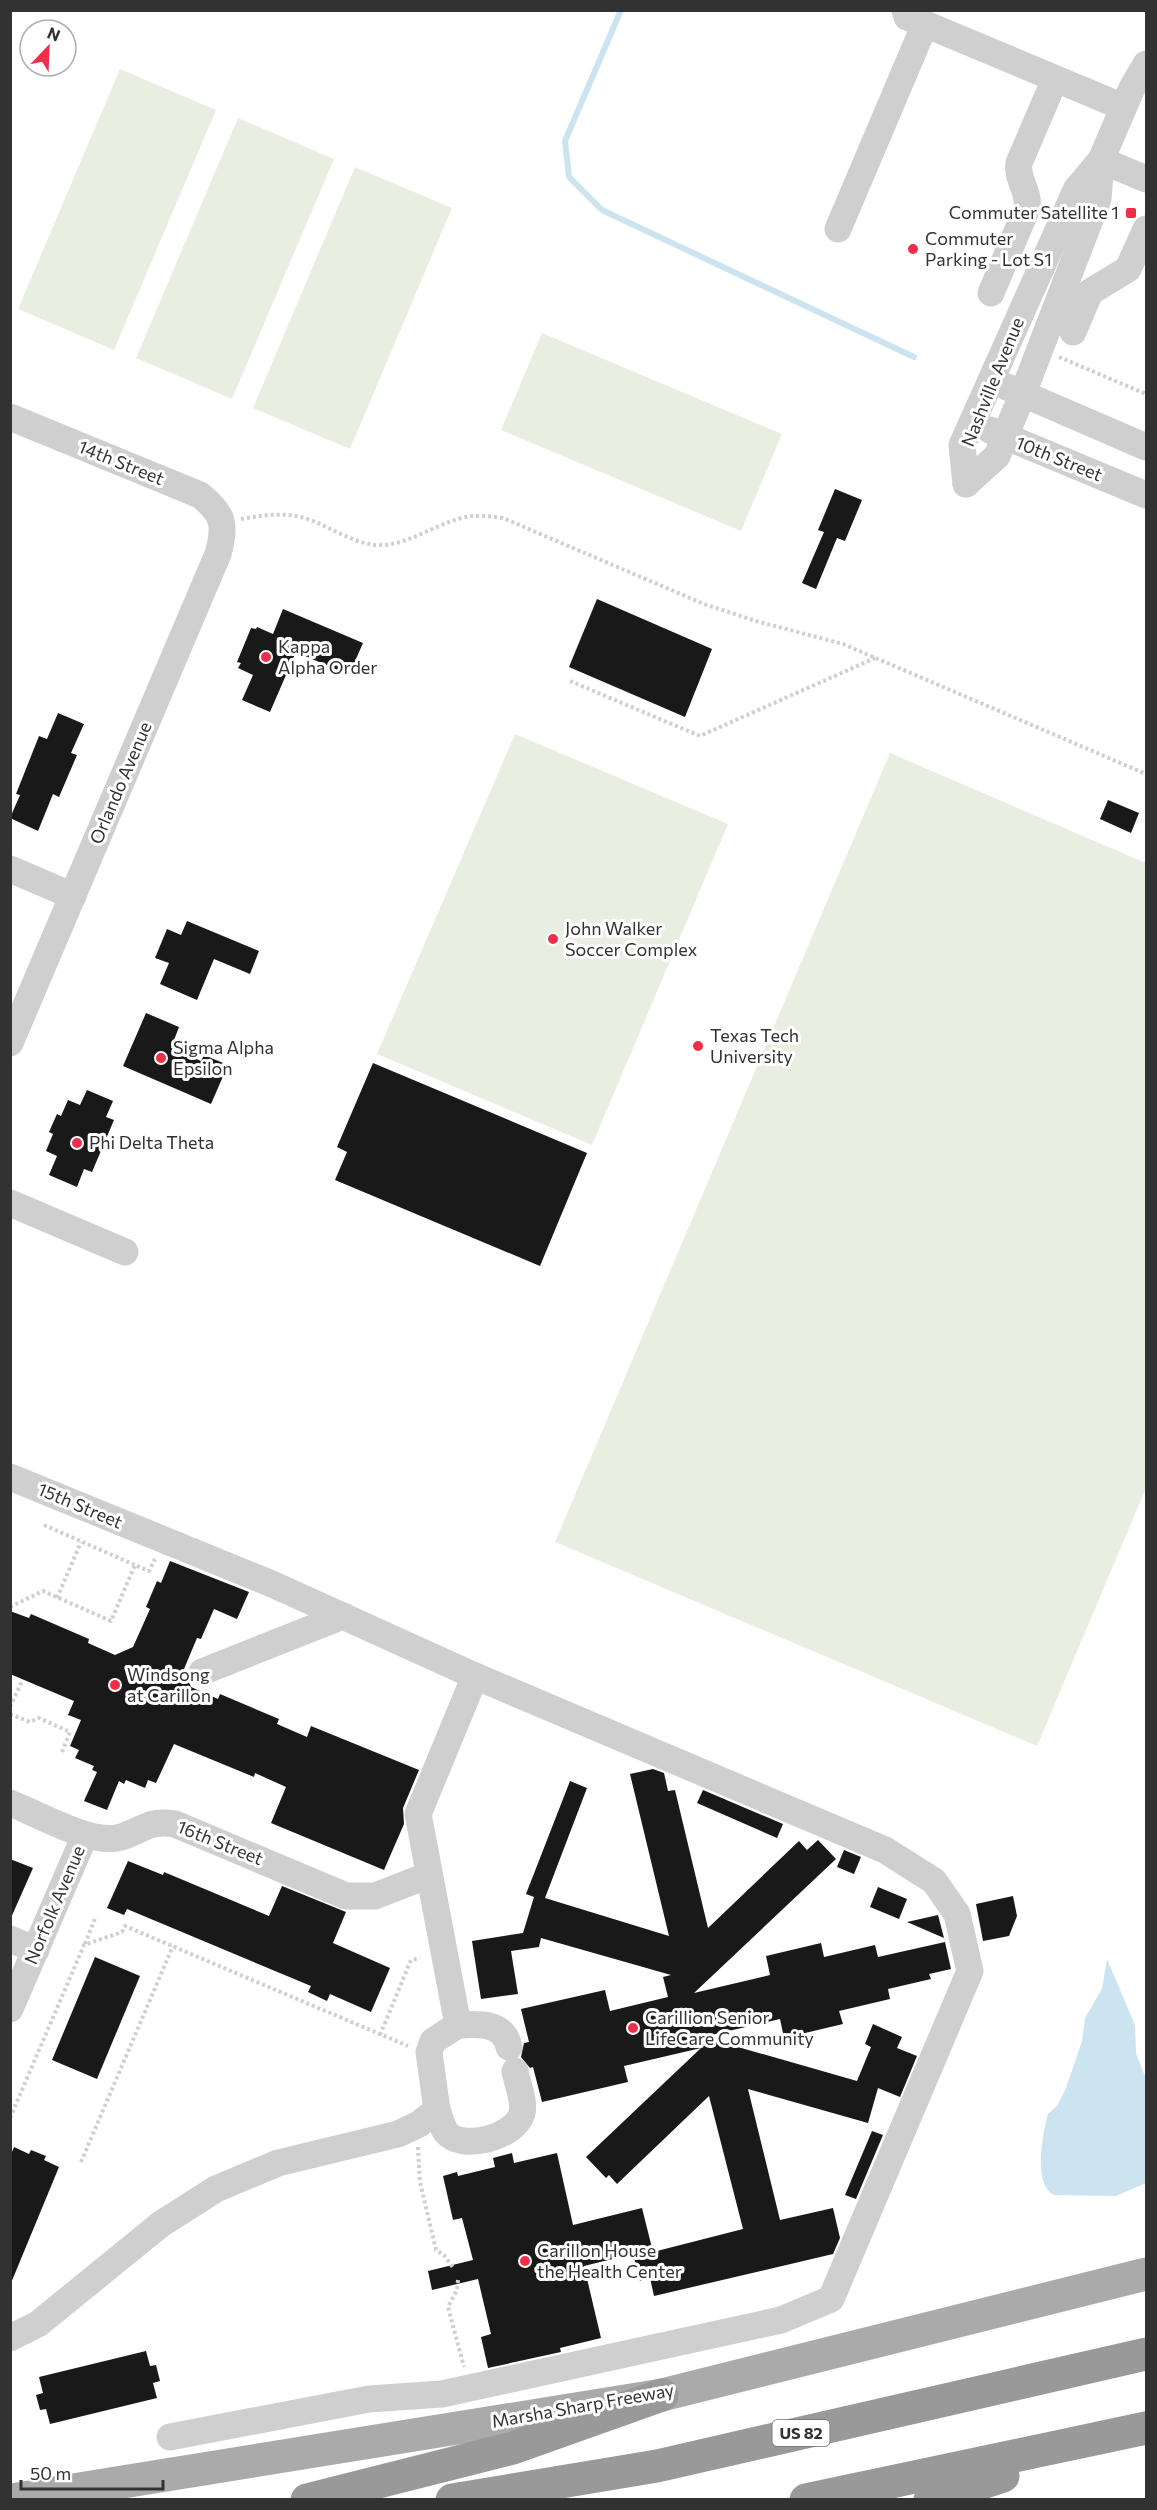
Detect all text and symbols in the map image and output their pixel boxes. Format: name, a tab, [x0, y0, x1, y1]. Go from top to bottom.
north arrow	[18, 18, 78, 78]
text: N	[45, 23, 63, 45]
place label: Commuter Satellite 1	[949, 201, 1119, 223]
marker: Commuter Satellite 1	[1124, 206, 1138, 220]
place label: Commuter Parking - Lot S1	[925, 227, 1052, 270]
marker: Commuter Parking - Lot S1	[906, 242, 920, 256]
street label: Nashville Avenue	[956, 314, 1028, 449]
street label: 10th Street	[1013, 431, 1106, 485]
street label: 14th Street	[75, 435, 167, 489]
place label: Kappa Alpha Order	[278, 635, 377, 678]
marker: Kappa Alpha Order	[259, 650, 273, 664]
street label: Orlando Avenue	[84, 718, 156, 847]
place label: John Walker Soccer Complex	[565, 917, 698, 960]
marker: John Walker Soccer Complex	[546, 932, 560, 946]
place label: Texas Tech University	[710, 1024, 799, 1067]
place label: Sigma Alpha Epsilon	[173, 1036, 274, 1079]
marker: Texas Tech University	[691, 1039, 705, 1053]
marker: Sigma Alpha Epsilon	[154, 1051, 168, 1065]
place label: Phi Delta Theta	[89, 1131, 214, 1153]
marker: Phi Delta Theta	[70, 1136, 84, 1150]
street label: 15th Street	[35, 1477, 126, 1533]
place label: Windsong at Carillon	[127, 1663, 211, 1706]
marker: Windsong at Carillon	[108, 1678, 122, 1692]
street label: 16th Street	[174, 1815, 267, 1869]
street label: Norfolk Avenue	[19, 1842, 89, 1967]
place label: Carillion Senior LifeCare Community	[645, 2006, 814, 2049]
marker: Carillion Senior LifeCare Community	[626, 2021, 640, 2035]
place label: Carillon House the Health Center	[537, 2239, 682, 2282]
marker: Carillon House the Health Center	[518, 2254, 532, 2268]
street label: Marsha Sharp Freeway	[490, 2378, 676, 2432]
road number: US 82	[772, 2420, 830, 2446]
scale bar	[21, 2453, 164, 2491]
text: 50 m	[30, 2462, 71, 2484]

